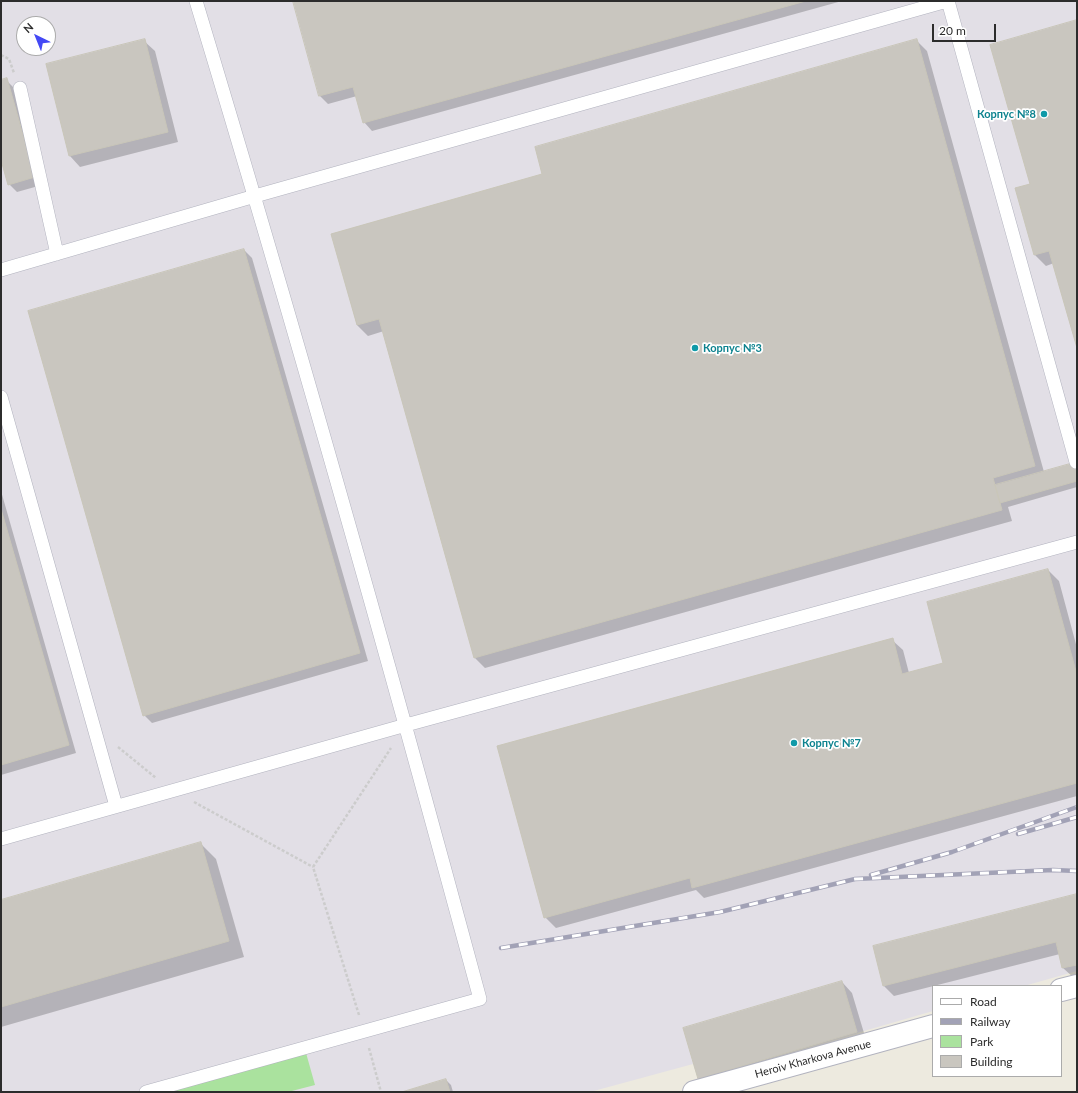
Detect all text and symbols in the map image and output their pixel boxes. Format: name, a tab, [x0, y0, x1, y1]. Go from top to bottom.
north arrow	[16, 16, 56, 56]
scale bar	[934, 16, 998, 42]
text: N	[21, 20, 36, 35]
text: 20 m	[939, 23, 966, 38]
place label: Корпус №8	[977, 107, 1036, 121]
marker: Корпус №8	[1039, 109, 1049, 119]
place label: Корпус №3	[703, 341, 762, 355]
marker: Корпус №3	[690, 343, 700, 353]
place label: Корпус №7	[802, 736, 861, 750]
marker: Корпус №7	[789, 738, 799, 748]
legend	[932, 985, 1062, 1077]
text: Road	[970, 994, 997, 1009]
text: Railway	[970, 1014, 1010, 1029]
text: Park	[970, 1034, 993, 1049]
street label: Heroiv Kharkova Avenue	[753, 1037, 873, 1081]
text: Building	[970, 1054, 1013, 1069]

